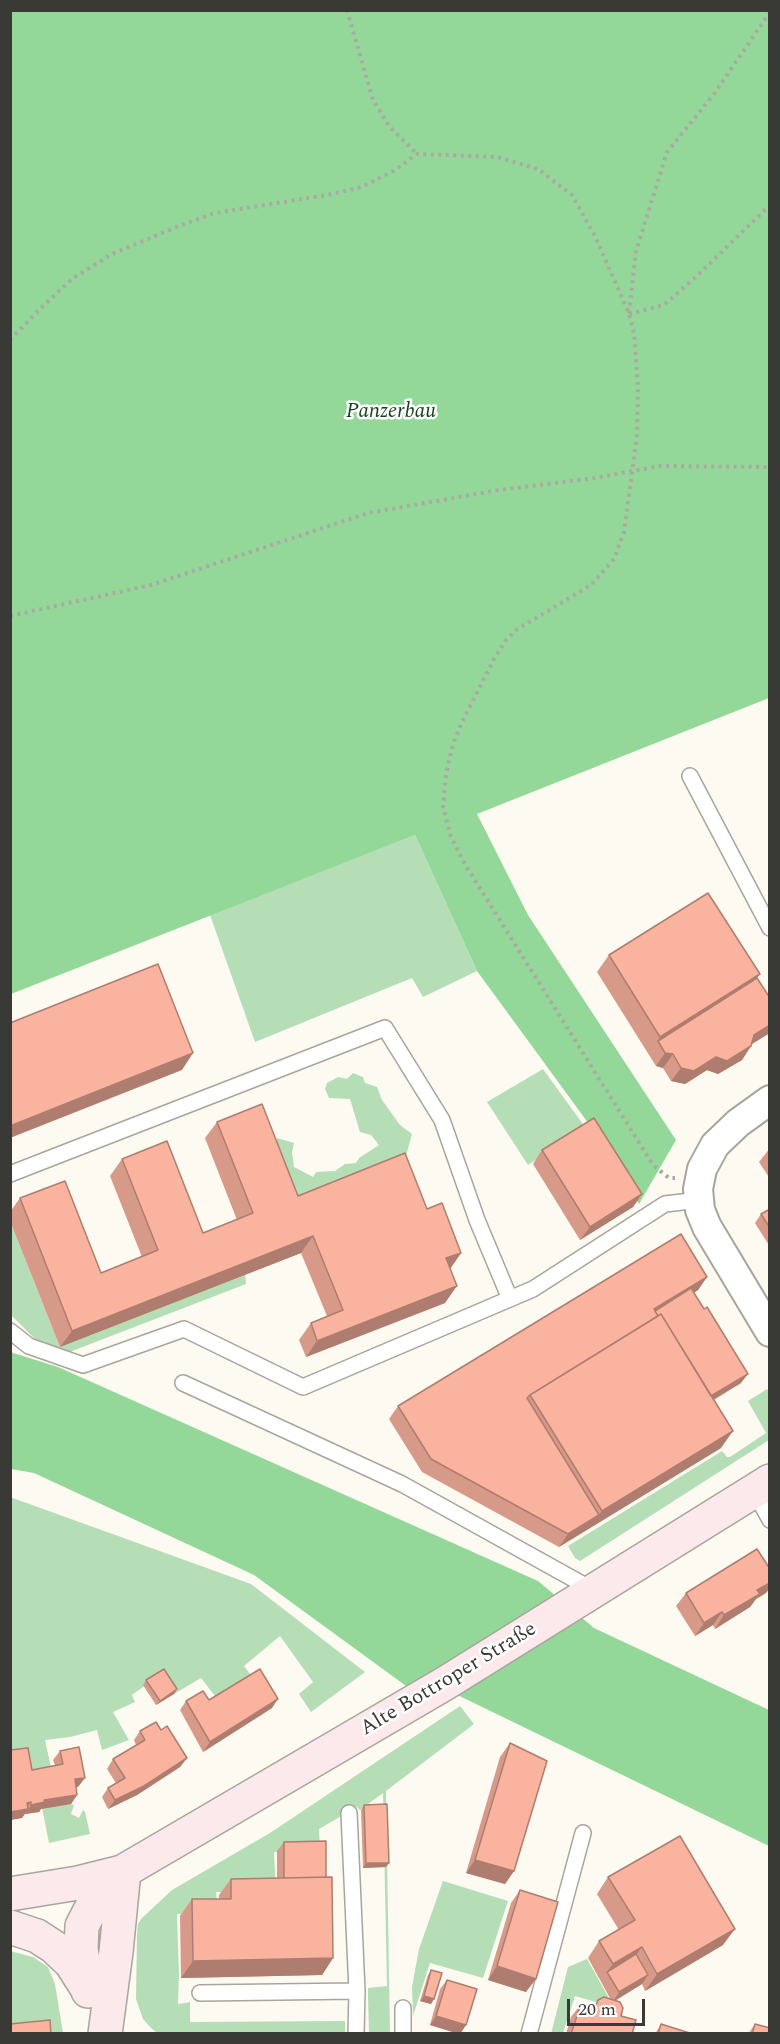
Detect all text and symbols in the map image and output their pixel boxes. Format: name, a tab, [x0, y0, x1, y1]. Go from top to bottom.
park label: Panzerbau	[346, 400, 436, 426]
street label: Alte Bottroper Straße	[356, 1617, 542, 1743]
scale bar	[570, 1987, 648, 2025]
text: 20 m	[578, 1996, 616, 2023]

